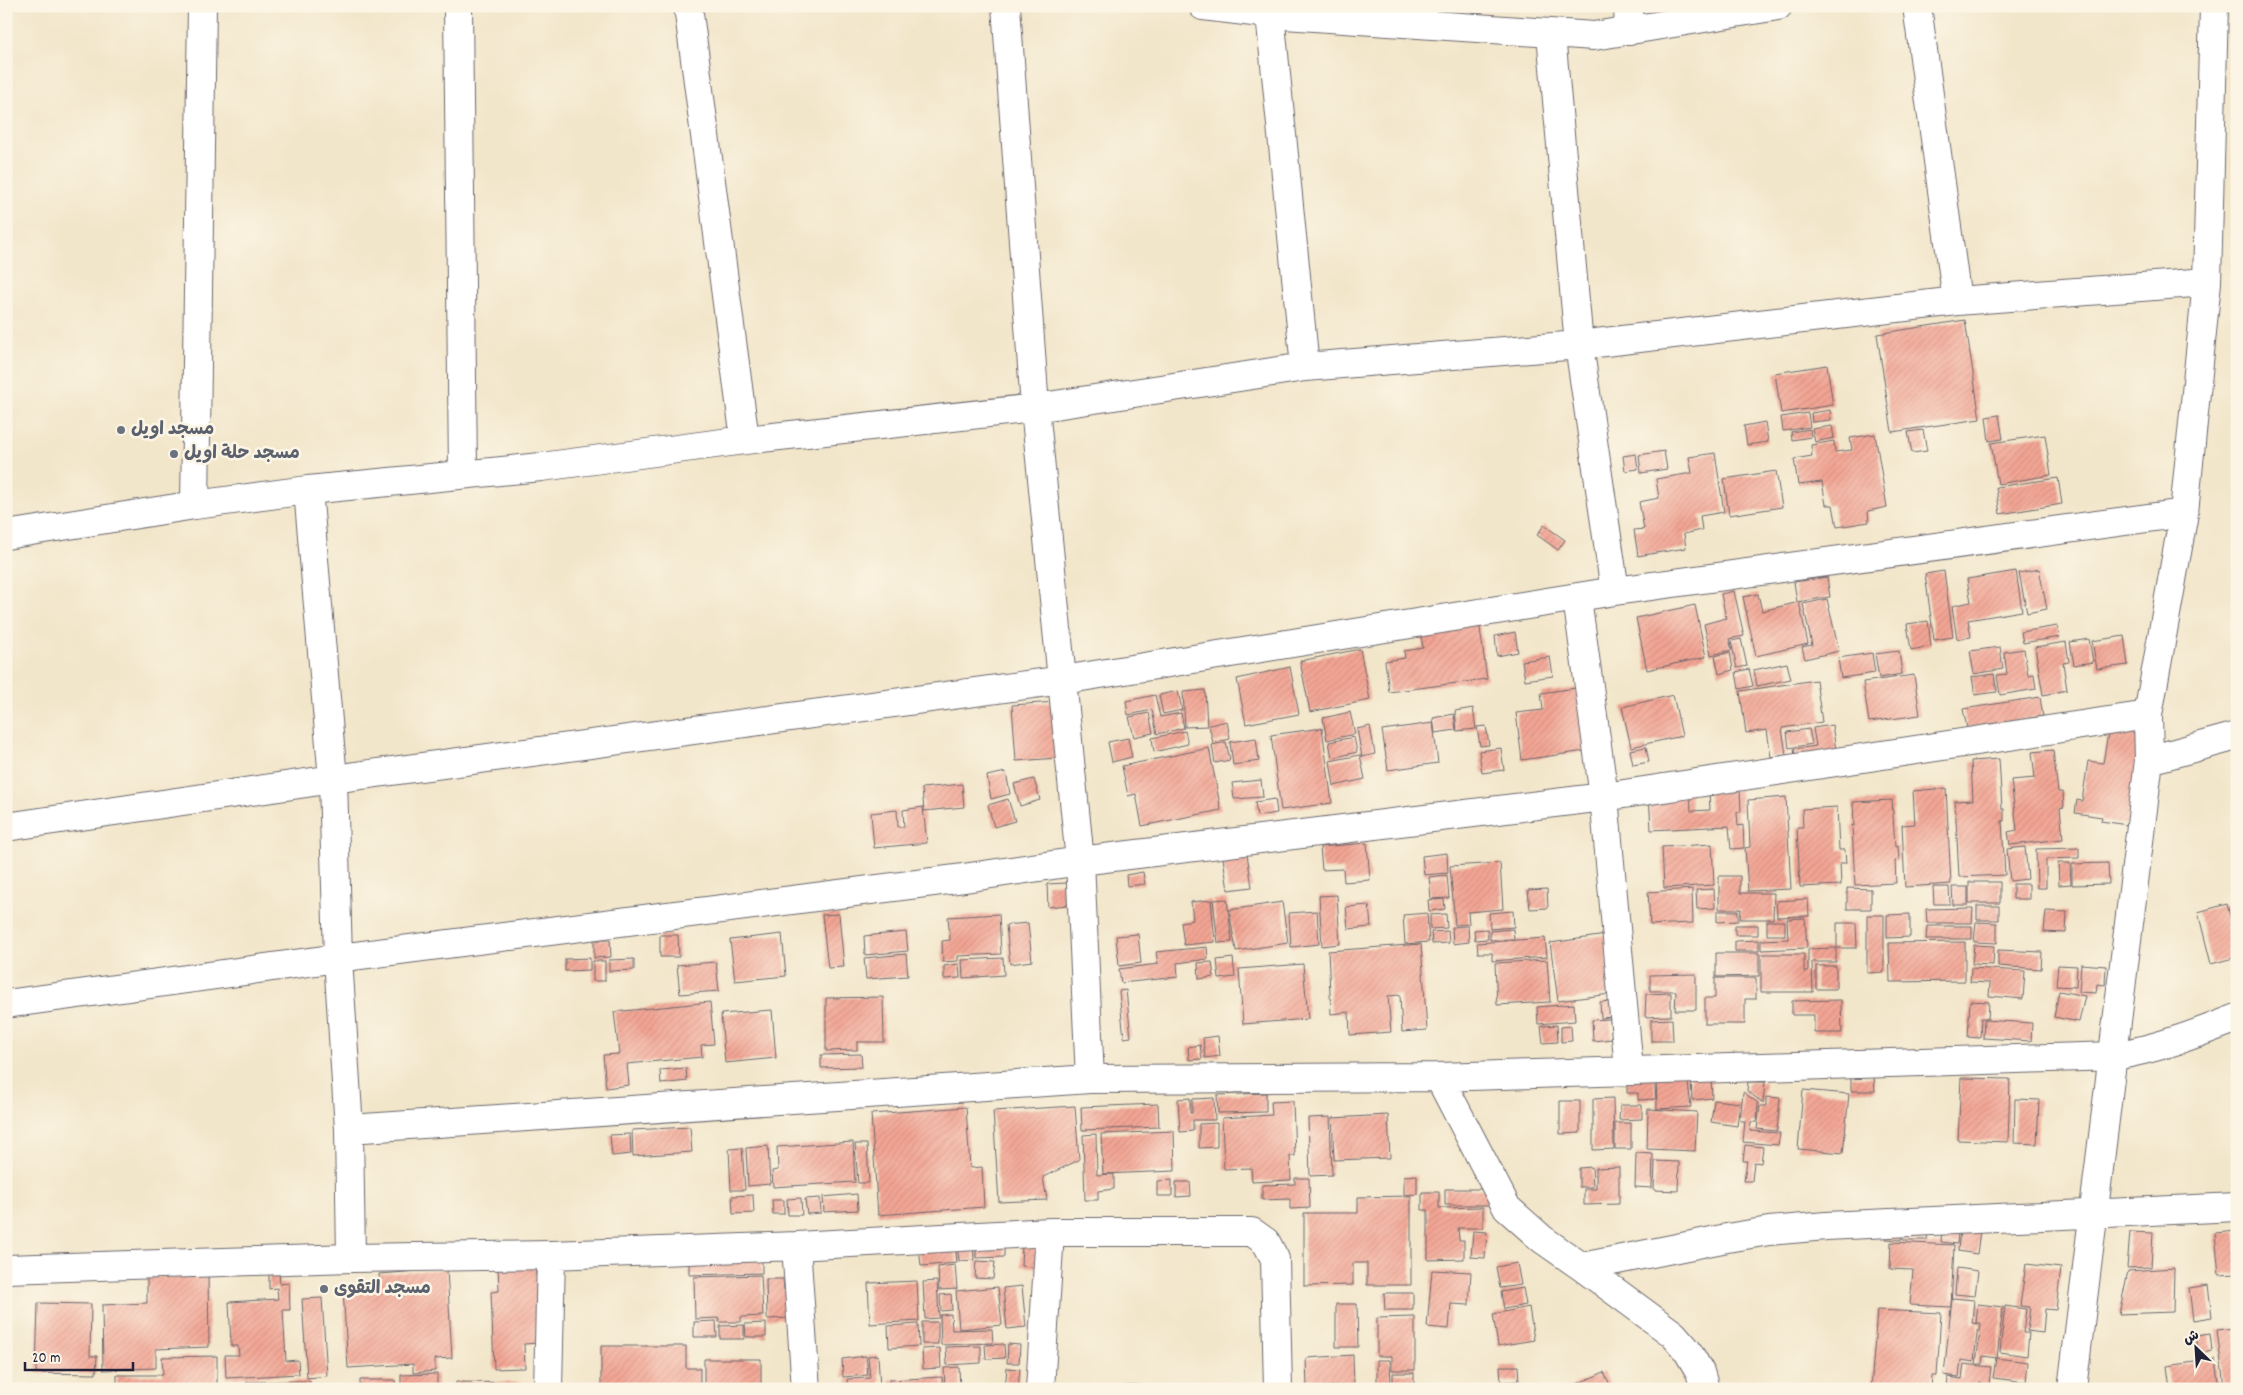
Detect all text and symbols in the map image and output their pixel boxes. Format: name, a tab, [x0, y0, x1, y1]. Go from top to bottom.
place label: مسجد اويل	[131, 418, 214, 443]
marker: مسجد اويل	[115, 424, 127, 436]
place label: مسجد حلة اويل	[184, 442, 300, 467]
marker: مسجد حلة اويل	[168, 448, 180, 460]
place label: مسجد التقوى	[334, 1277, 431, 1302]
marker: مسجد التقوى	[318, 1283, 330, 1295]
north arrow	[2170, 1322, 2220, 1372]
text: ش	[2180, 1326, 2203, 1350]
scale bar	[25, 1340, 132, 1372]
text: 20 m	[32, 1348, 60, 1370]

